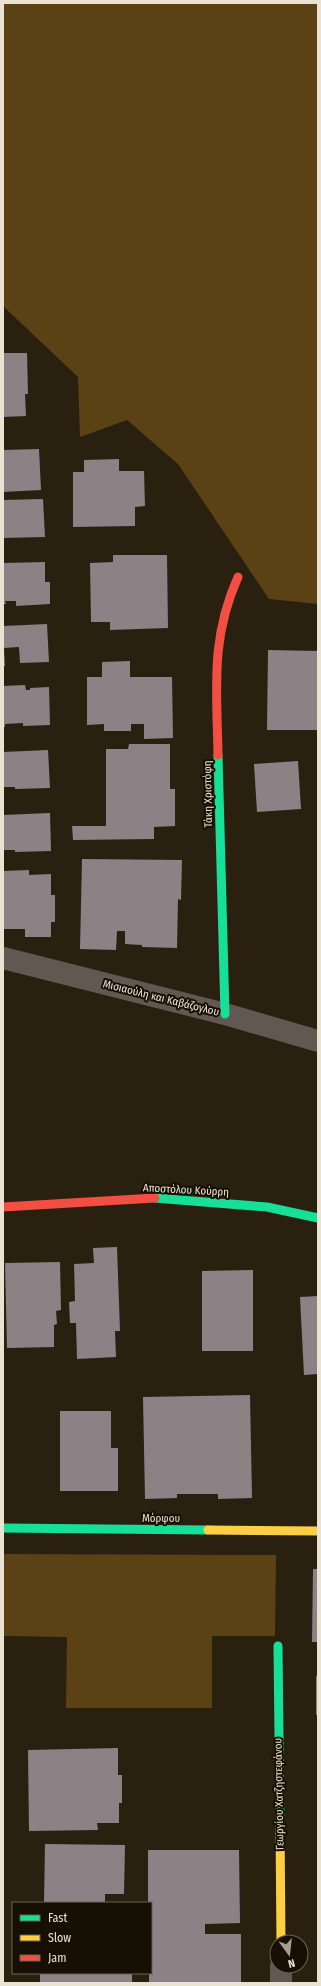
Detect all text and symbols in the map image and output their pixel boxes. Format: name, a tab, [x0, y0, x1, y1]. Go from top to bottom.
street label: Τάκη Χριστόφη	[201, 760, 215, 828]
street label: Μισιαούλη και Καβάζογλου	[101, 977, 221, 1019]
street label: Αποστόλου Κούρρη	[143, 1181, 229, 1199]
street label: Μόρφου	[142, 1512, 180, 1525]
street label: Γεωργίου Χατζηστεφάνου	[272, 1738, 286, 1850]
legend	[12, 1902, 152, 1974]
text: Fast	[48, 1911, 67, 1925]
text: Slow	[48, 1931, 71, 1945]
north arrow	[269, 1934, 309, 1974]
text: Jam	[48, 1951, 66, 1965]
text: N	[287, 1956, 296, 1970]

